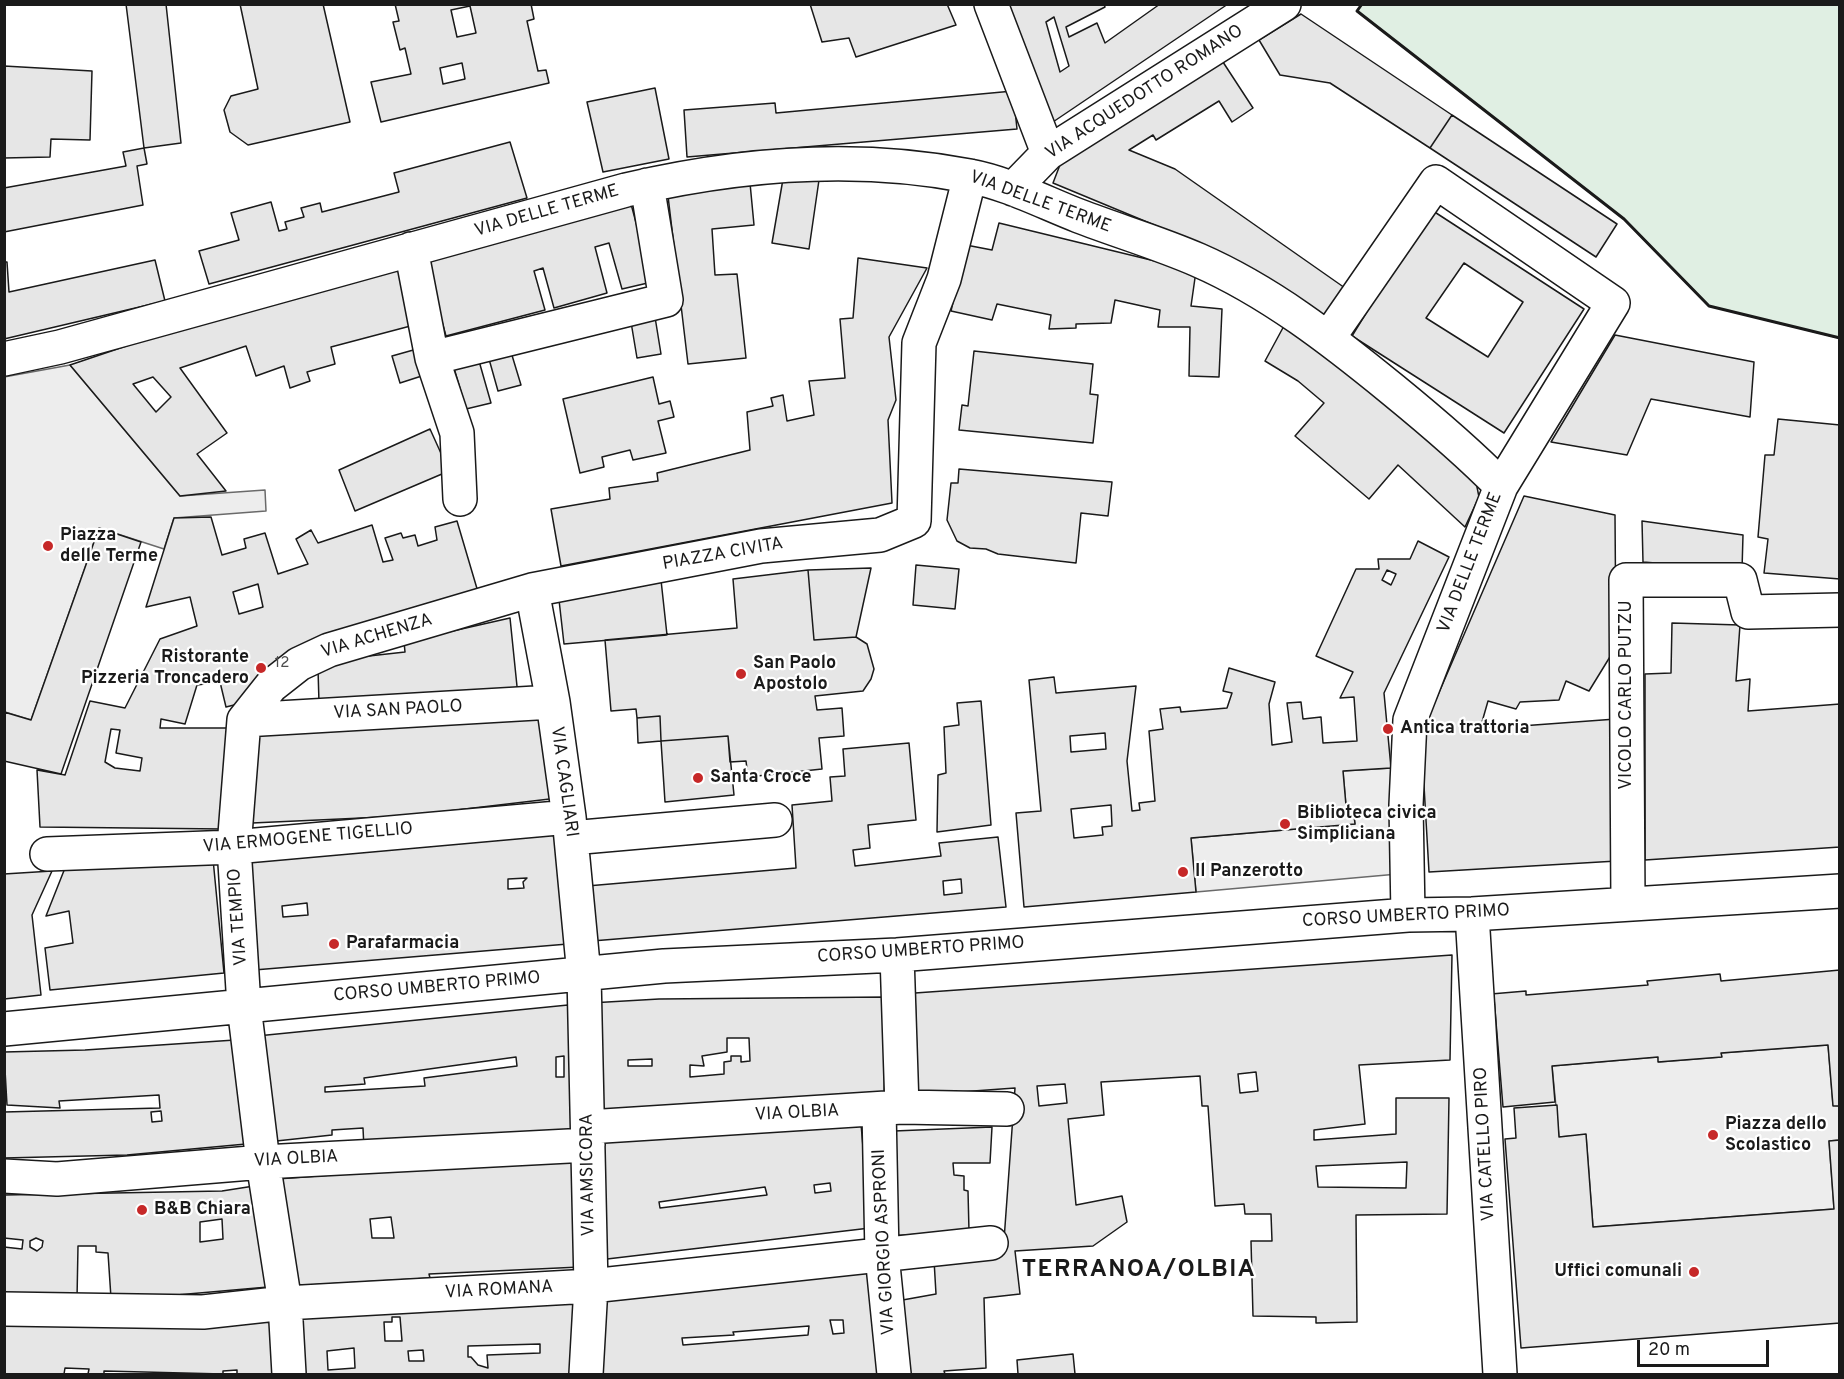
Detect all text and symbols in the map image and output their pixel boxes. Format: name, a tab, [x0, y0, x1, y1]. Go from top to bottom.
street label: VIA ACQUEDOTTO ROMANO	[1042, 21, 1248, 165]
street label: VIA DELLE TERME	[966, 167, 1114, 239]
street label: VIA DELLE TERME	[472, 181, 622, 243]
street label: VIA DELLE TERME	[1434, 490, 1508, 636]
place label: Piazza delle Terme	[60, 525, 158, 568]
street label: PIAZZA CIVITA	[661, 534, 785, 576]
marker: Piazza delle Terme	[41, 539, 55, 553]
street label: VICOLO CARLO PUTZU	[1616, 600, 1638, 790]
street label: VIA ACHENZA	[319, 610, 435, 664]
place label: Ristorante Pizzeria Troncadero	[81, 647, 249, 690]
place label: San Paolo Apostolo	[753, 653, 836, 696]
house number: 12	[275, 655, 289, 673]
marker: Ristorante Pizzeria Troncadero	[254, 661, 268, 675]
marker: San Paolo Apostolo	[734, 667, 748, 681]
street label: VIA SAN PAOLO	[333, 697, 463, 725]
place label: Antica trattoria	[1400, 718, 1529, 740]
marker: Antica trattoria	[1381, 722, 1395, 736]
street label: VIA CAGLIARI	[545, 725, 581, 839]
place label: Santa Croce	[710, 767, 812, 789]
marker: Santa Croce	[691, 771, 705, 785]
place label: Biblioteca civica Simpliciana	[1297, 803, 1436, 846]
marker: Biblioteca civica Simpliciana	[1278, 817, 1292, 831]
street label: VIA ERMOGENE TIGELLIO	[202, 819, 414, 859]
place label: Il Panzerotto	[1195, 861, 1303, 883]
marker: Il Panzerotto	[1176, 865, 1190, 879]
street label: VIA TEMPIO	[225, 867, 253, 967]
street label: CORSO UMBERTO PRIMO	[1302, 901, 1510, 933]
place label: Parafarmacia	[346, 933, 459, 955]
street label: CORSO UMBERTO PRIMO	[817, 933, 1025, 969]
marker: Parafarmacia	[327, 937, 341, 951]
street label: CORSO UMBERTO PRIMO	[332, 968, 542, 1008]
street label: VIA CATELLO PIRO	[1471, 1066, 1501, 1222]
street label: VIA OLBIA	[754, 1101, 840, 1127]
street label: VIA AMSICORA	[577, 1113, 601, 1237]
place label: Piazza dello Scolastico	[1725, 1114, 1827, 1156]
marker: Piazza dello Scolastico	[1706, 1128, 1720, 1142]
street label: VIA OLBIA	[253, 1147, 339, 1173]
street label: VIA GIORGIO ASPRONI	[869, 1148, 901, 1336]
place label: B&B Chiara	[154, 1199, 251, 1221]
marker: B&B Chiara	[135, 1203, 149, 1217]
district label: TERRANOA/OLBIA	[1022, 1257, 1256, 1285]
place label: Uffici comunali	[1554, 1261, 1682, 1283]
marker: Uffici comunali	[1687, 1265, 1701, 1279]
street label: VIA ROMANA	[444, 1277, 554, 1305]
scale bar	[1640, 1328, 1772, 1366]
text: 20 m	[1648, 1339, 1690, 1362]

